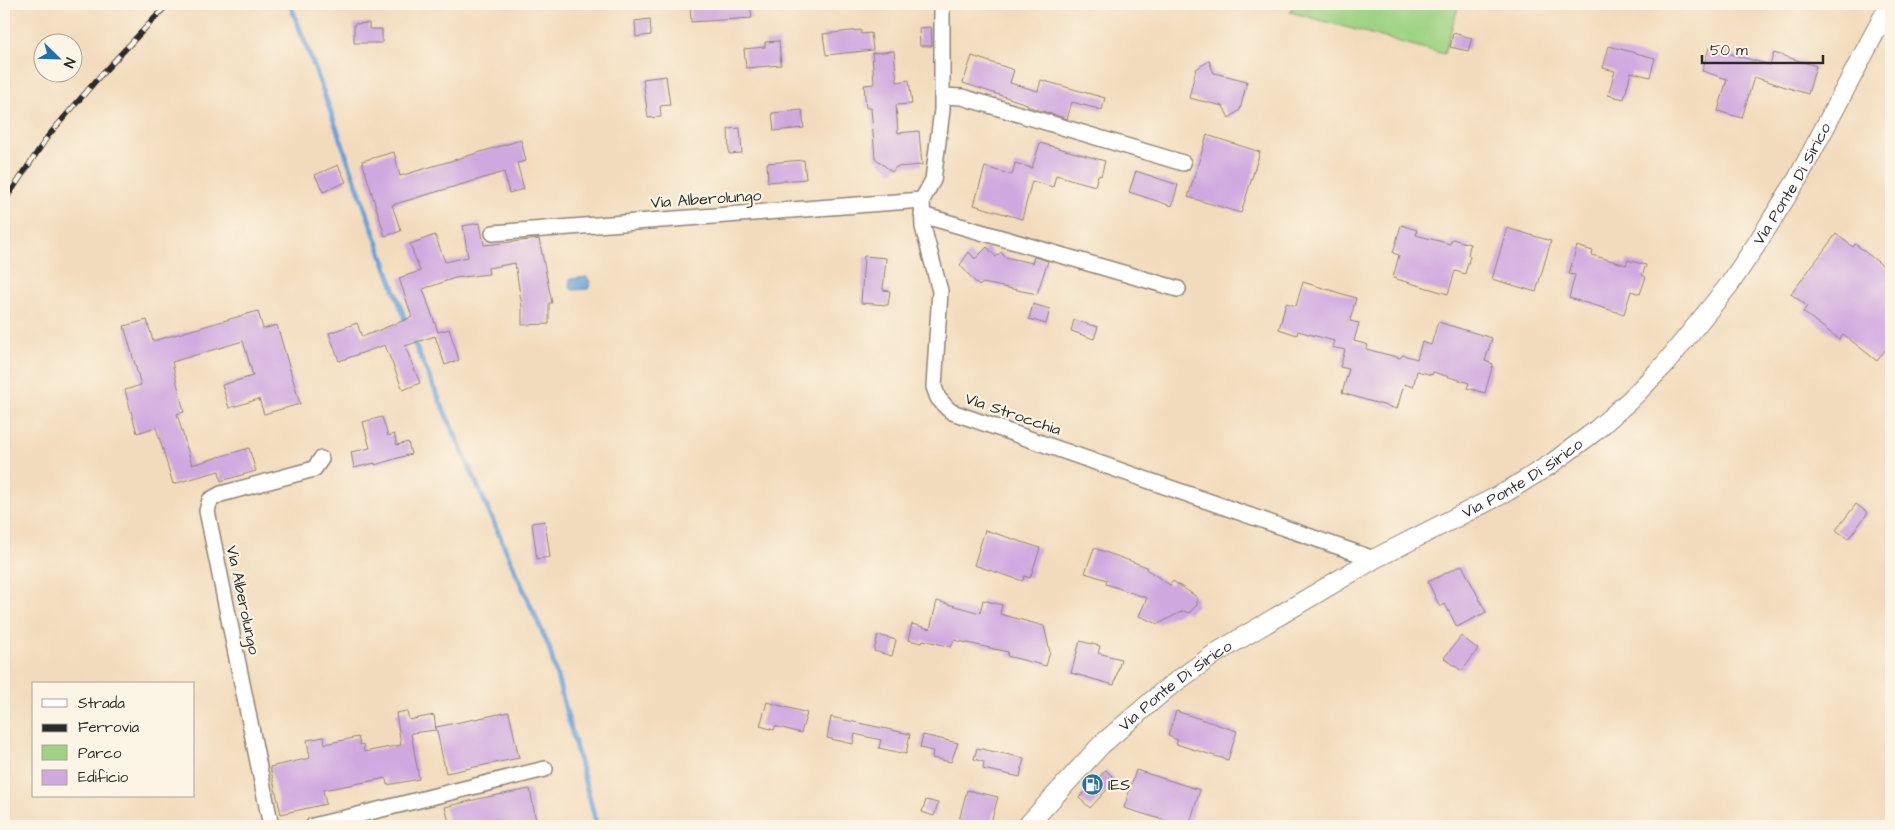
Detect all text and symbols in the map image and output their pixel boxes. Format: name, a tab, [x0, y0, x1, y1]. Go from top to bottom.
north arrow	[32, 32, 82, 82]
scale bar	[1702, 32, 1824, 64]
text: 50 m	[1710, 40, 1748, 61]
text: N	[58, 55, 80, 71]
street label: Via Ponte Di Sirico	[1748, 119, 1836, 249]
street label: Via Alberolungo	[650, 184, 762, 215]
street label: Via Strocchia	[962, 387, 1064, 441]
street label: Via Ponte Di Sirico	[1458, 433, 1587, 524]
street label: Via Alberolungo	[220, 543, 265, 657]
street label: Via Ponte Di Sirico	[1114, 635, 1236, 736]
legend	[32, 682, 195, 798]
text: Strada	[78, 693, 125, 714]
text: Ferrovia	[78, 717, 140, 738]
text: Parco	[78, 743, 122, 764]
text: Edificio	[78, 767, 129, 788]
fuel station icon: IES	[1080, 773, 1104, 797]
place label: IES	[1108, 774, 1130, 796]

